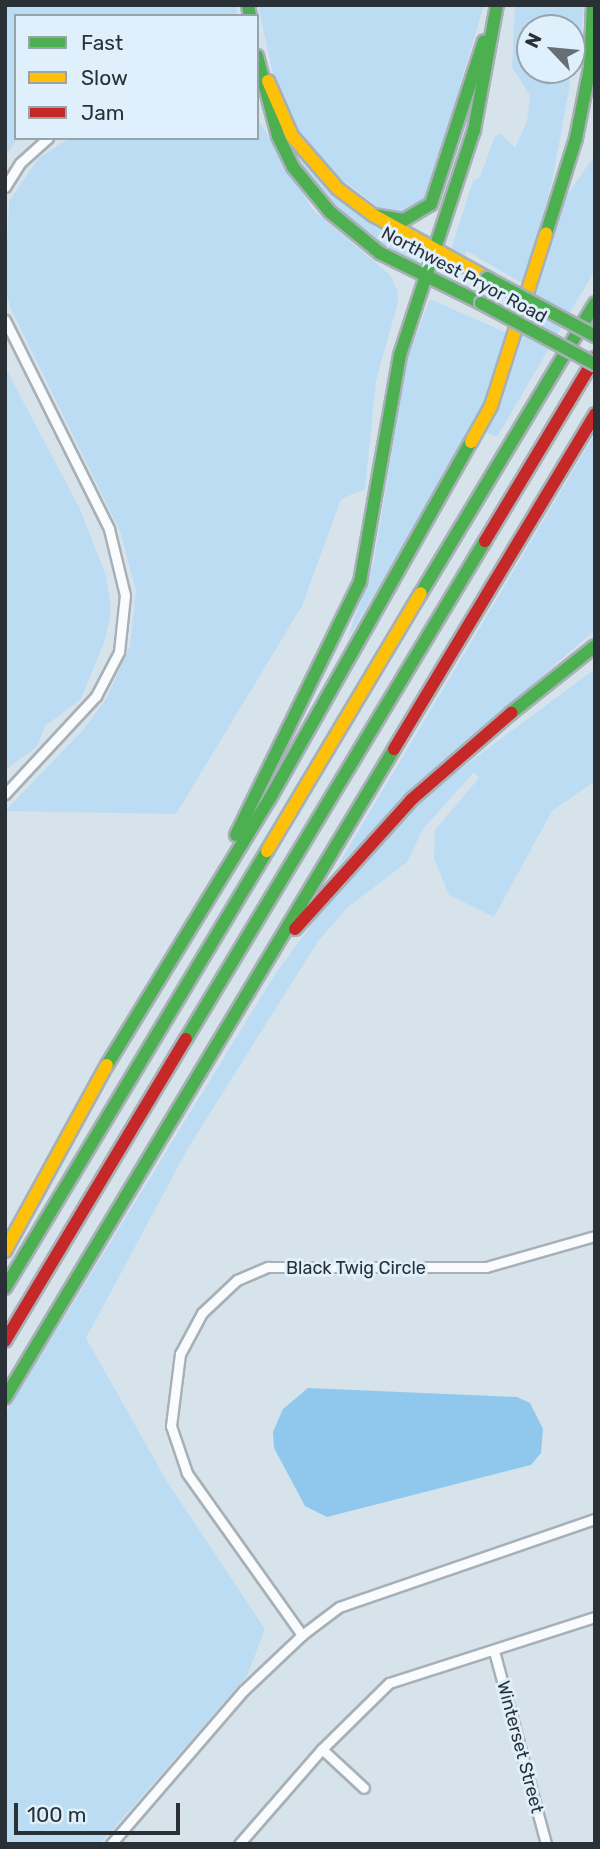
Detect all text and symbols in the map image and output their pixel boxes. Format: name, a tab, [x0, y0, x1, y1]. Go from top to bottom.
legend	[14, 14, 259, 140]
north arrow	[516, 14, 586, 84]
text: N	[520, 29, 547, 52]
text: Fast	[81, 30, 123, 55]
text: Slow	[81, 65, 128, 90]
text: Jam	[81, 100, 125, 125]
street label: Northwest Pryor Road	[377, 222, 551, 328]
street label: Black Twig Circle	[286, 1257, 426, 1279]
street label: Winterset Street	[492, 1678, 548, 1816]
scale bar	[18, 1790, 184, 1834]
text: 100 m	[27, 1802, 86, 1827]

